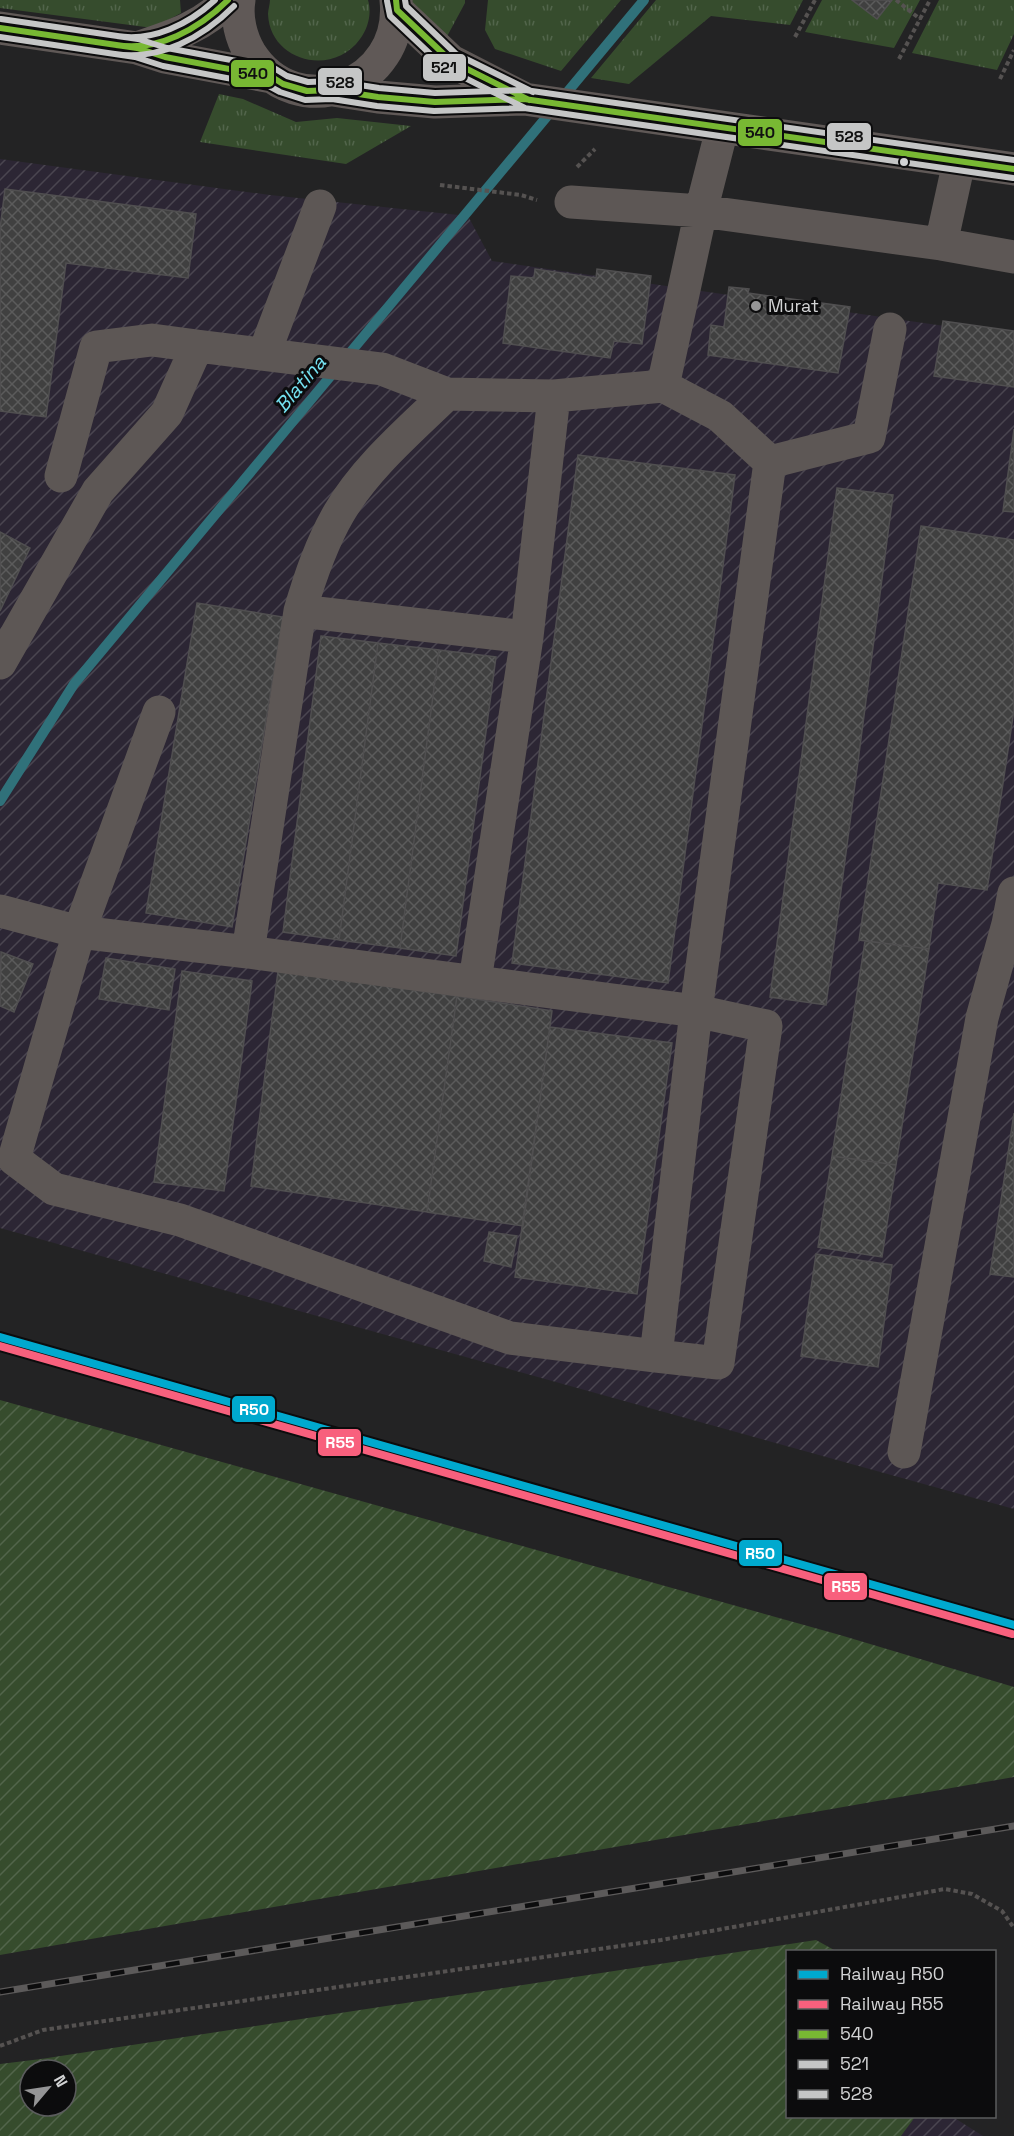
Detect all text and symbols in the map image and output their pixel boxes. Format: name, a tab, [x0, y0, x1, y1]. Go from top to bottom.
line badge: 521	[422, 53, 467, 82]
text: 521	[431, 57, 457, 78]
line badge: 540	[230, 59, 275, 88]
text: 540	[238, 63, 268, 84]
line badge: 528	[317, 67, 363, 96]
text: 528	[326, 72, 355, 93]
line badge: 540	[737, 118, 783, 147]
text: 540	[745, 122, 775, 143]
line badge: 528	[826, 122, 872, 151]
text: 528	[835, 126, 864, 147]
unlabelled marker	[898, 156, 910, 168]
place label: Murat	[768, 294, 819, 317]
marker: Murat	[749, 299, 763, 313]
water label: Blatina	[269, 350, 332, 418]
line badge: R50	[231, 1395, 276, 1423]
text: R50	[239, 1399, 269, 1420]
line badge: R55	[317, 1428, 362, 1457]
text: R55	[325, 1432, 355, 1453]
line badge: R50	[738, 1539, 783, 1567]
text: R50	[745, 1543, 775, 1564]
line badge: R55	[823, 1572, 868, 1601]
text: R55	[831, 1576, 861, 1597]
legend	[786, 1950, 996, 2118]
text: Railway R50	[840, 1962, 944, 1985]
text: Railway R55	[840, 1992, 943, 2015]
text: 540	[840, 2022, 874, 2045]
text: 521	[840, 2052, 869, 2075]
north arrow	[18, 2058, 78, 2118]
text: N	[49, 2071, 72, 2091]
text: 528	[840, 2082, 873, 2105]

